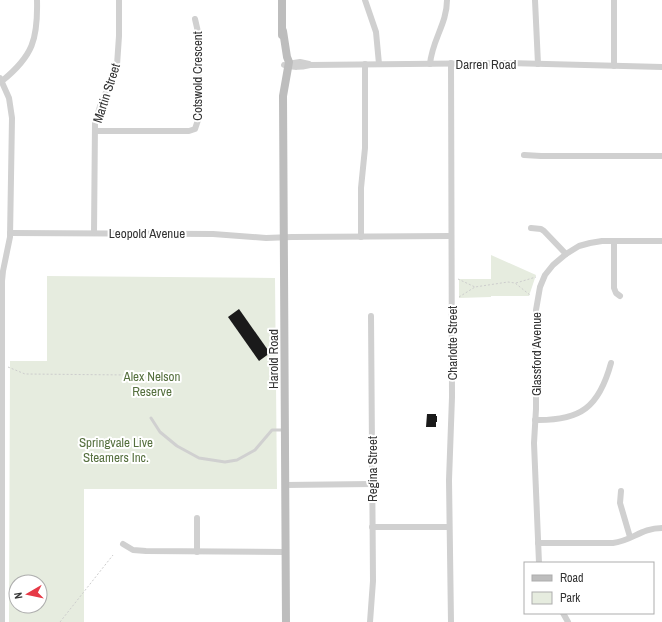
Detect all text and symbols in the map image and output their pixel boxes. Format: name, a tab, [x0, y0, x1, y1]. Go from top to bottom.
street label: Cotswold Crescent	[189, 31, 206, 121]
street label: Darren Road	[455, 56, 517, 73]
street label: Martin Street	[89, 61, 124, 125]
street label: Leopold Avenue	[109, 225, 185, 242]
street label: Charlotte Street	[444, 306, 461, 380]
street label: Glassford Avenue	[528, 312, 545, 396]
street label: Harold Road	[265, 329, 282, 389]
park label: Alex Nelson Reserve	[123, 368, 181, 400]
park label: Springvale Live Steamers Inc.	[79, 434, 153, 466]
street label: Regina Street	[364, 436, 381, 502]
legend	[524, 562, 654, 614]
text: Road	[560, 570, 584, 586]
north arrow	[8, 574, 48, 614]
text: Park	[560, 590, 580, 606]
text: N	[11, 591, 26, 600]

